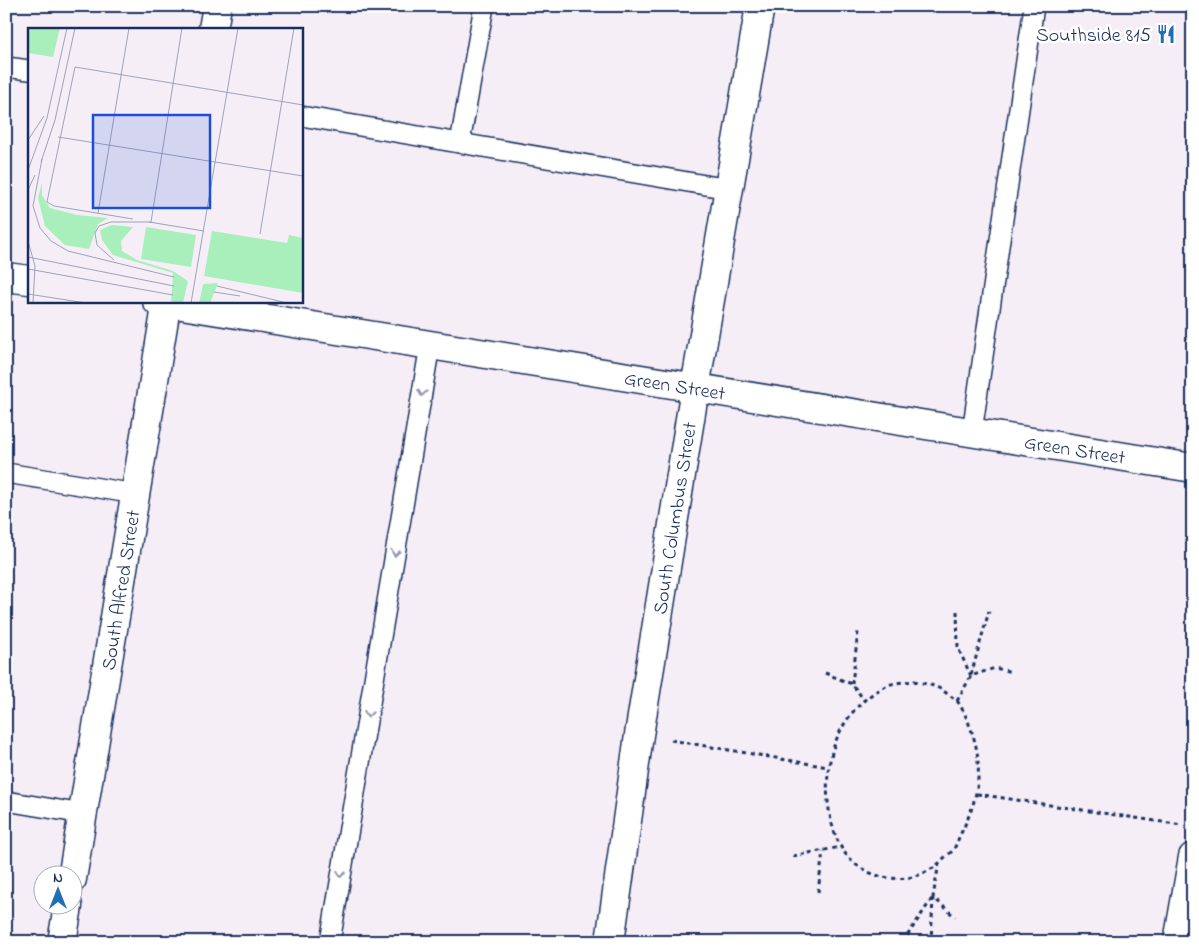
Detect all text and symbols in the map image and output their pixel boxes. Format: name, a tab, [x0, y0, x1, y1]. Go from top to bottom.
place label: Southside 815	[1036, 22, 1151, 51]
restaurant icon: Southside 815	[1155, 23, 1177, 45]
inset map	[28, 28, 302, 302]
street label: Green Street	[622, 365, 727, 410]
one-way arrow	[418, 389, 428, 397]
street label: South Columbus Street	[647, 420, 706, 617]
street label: Green Street	[1022, 429, 1127, 474]
street label: South Alfred Street	[95, 508, 150, 673]
one-way arrow	[391, 549, 401, 558]
one-way arrow	[364, 709, 374, 718]
north arrow	[32, 866, 82, 916]
text: N	[53, 868, 63, 889]
one-way arrow	[337, 869, 347, 878]

